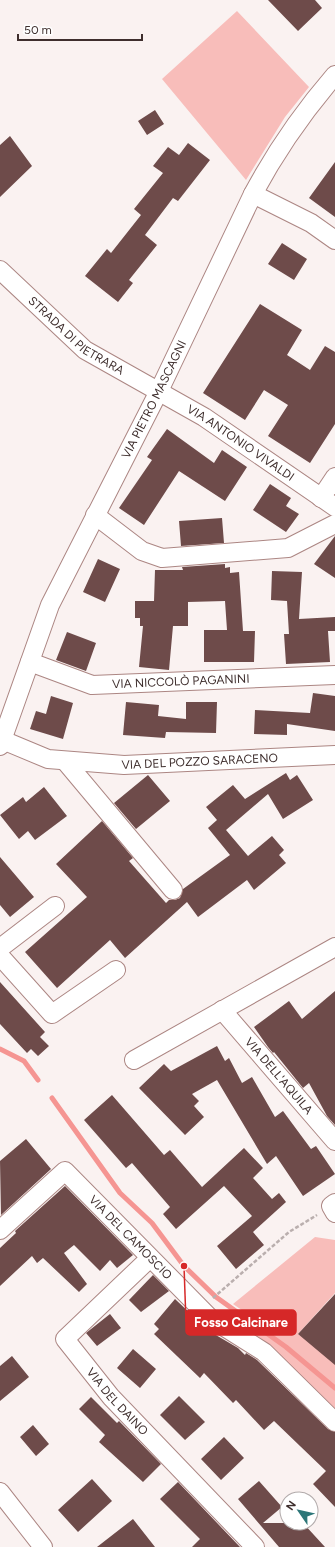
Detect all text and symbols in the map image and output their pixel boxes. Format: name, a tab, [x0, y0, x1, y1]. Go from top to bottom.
scale bar	[18, 16, 142, 42]
text: 50 m	[24, 23, 52, 37]
street label: STRADA DI PIETRARA	[25, 293, 127, 378]
street label: VIA PIETRO MASCAGNI	[119, 338, 189, 461]
street label: VIA ANTONIO VIVALDI	[185, 402, 297, 484]
street label: VIA NICCOLÒ PAGANINI	[112, 672, 250, 691]
street label: VIA DEL POZZO SARACENO	[121, 751, 278, 772]
street label: VIA DELL'AQUILA	[242, 1035, 316, 1117]
street label: VIA DEL CAMOSCIO	[86, 1193, 175, 1282]
callout: Fosso Calcinare	[186, 1310, 296, 1335]
text: Fosso Calcinare	[194, 1315, 288, 1330]
street label: VIA DEL DAINO	[84, 1365, 151, 1438]
north arrow	[279, 1491, 319, 1531]
text: N	[283, 1499, 299, 1513]

